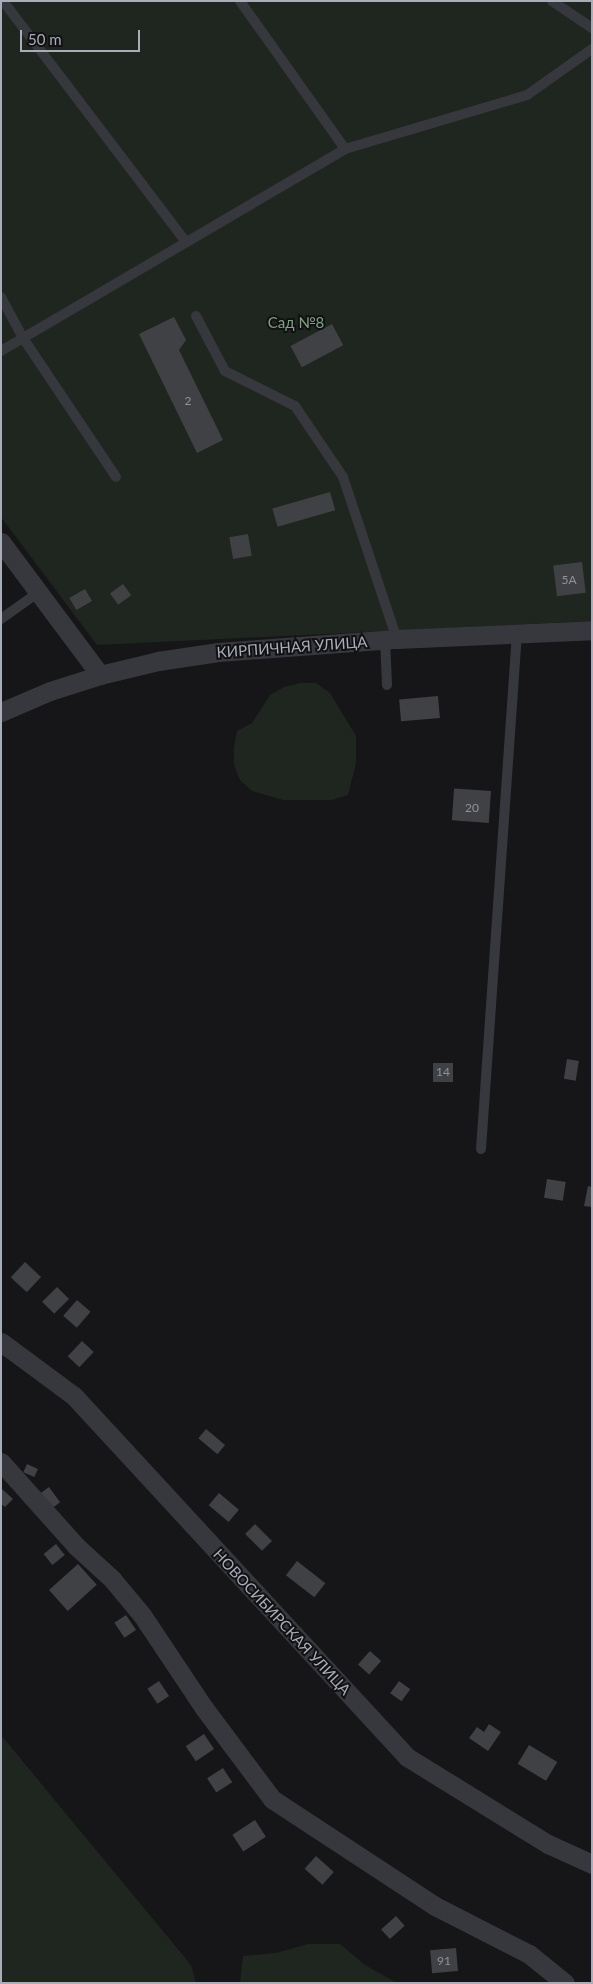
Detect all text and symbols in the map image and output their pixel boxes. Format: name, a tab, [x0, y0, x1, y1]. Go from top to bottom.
scale bar	[22, 20, 142, 52]
text: 50 m	[28, 30, 62, 48]
park label: Сад №8	[268, 314, 324, 332]
house number: 2	[185, 394, 191, 408]
house number: 5А	[561, 573, 577, 587]
street label: КИРПИЧНАЯ УЛИЦА	[216, 633, 368, 661]
house number: 20	[465, 801, 479, 815]
house number: 14	[436, 1065, 450, 1079]
street label: НОВОСИБИРСКАЯ УЛИЦА	[210, 1545, 354, 1699]
house number: 91	[437, 1954, 451, 1968]

